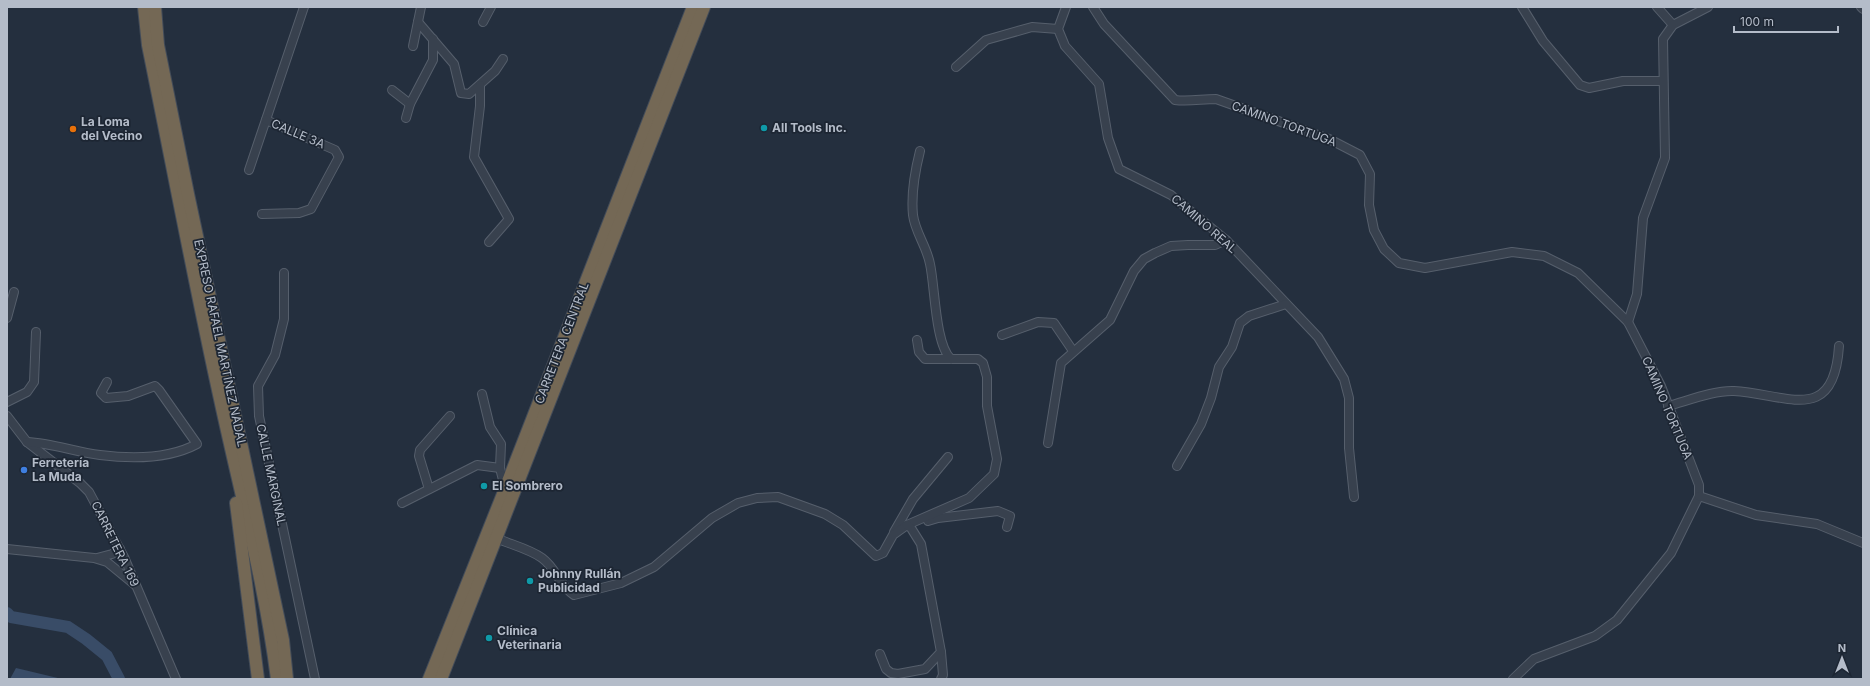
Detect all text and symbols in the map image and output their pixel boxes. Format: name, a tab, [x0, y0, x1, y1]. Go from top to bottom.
scale bar	[1734, 8, 1838, 34]
text: 100 m	[1740, 14, 1774, 29]
street label: CAMINO TORTUGA	[1230, 98, 1339, 149]
place label: La Loma del Vecino	[81, 114, 142, 143]
street label: CALLE 3A	[269, 116, 327, 152]
place label: All Tools Inc.	[772, 120, 847, 135]
marker: All Tools Inc.	[759, 123, 769, 133]
marker: La Loma del Vecino	[68, 124, 78, 134]
street label: CAMINO REAL	[1168, 191, 1241, 256]
street label: EXPRESO RAFAEL MARTÍNEZ NADAL	[191, 238, 250, 448]
street label: CARRETERA CENTRAL	[531, 280, 592, 406]
street label: CAMINO TORTUGA	[1639, 354, 1696, 462]
street label: CALLE MARGINAL	[253, 422, 290, 528]
place label: Ferretería La Muda	[32, 455, 89, 484]
marker: Ferretería La Muda	[19, 465, 29, 475]
place label: El Sombrero	[492, 478, 563, 493]
marker: El Sombrero	[479, 481, 489, 491]
street label: CARRETERA 169	[88, 498, 143, 589]
place label: Johnny Rullán Publicidad	[538, 566, 621, 595]
marker: Johnny Rullán Publicidad	[525, 576, 535, 586]
place label: Clínica Veterinaria	[497, 623, 562, 652]
marker: Clínica Veterinaria	[484, 633, 494, 643]
north arrow	[1822, 638, 1862, 678]
text: N	[1838, 641, 1846, 655]

